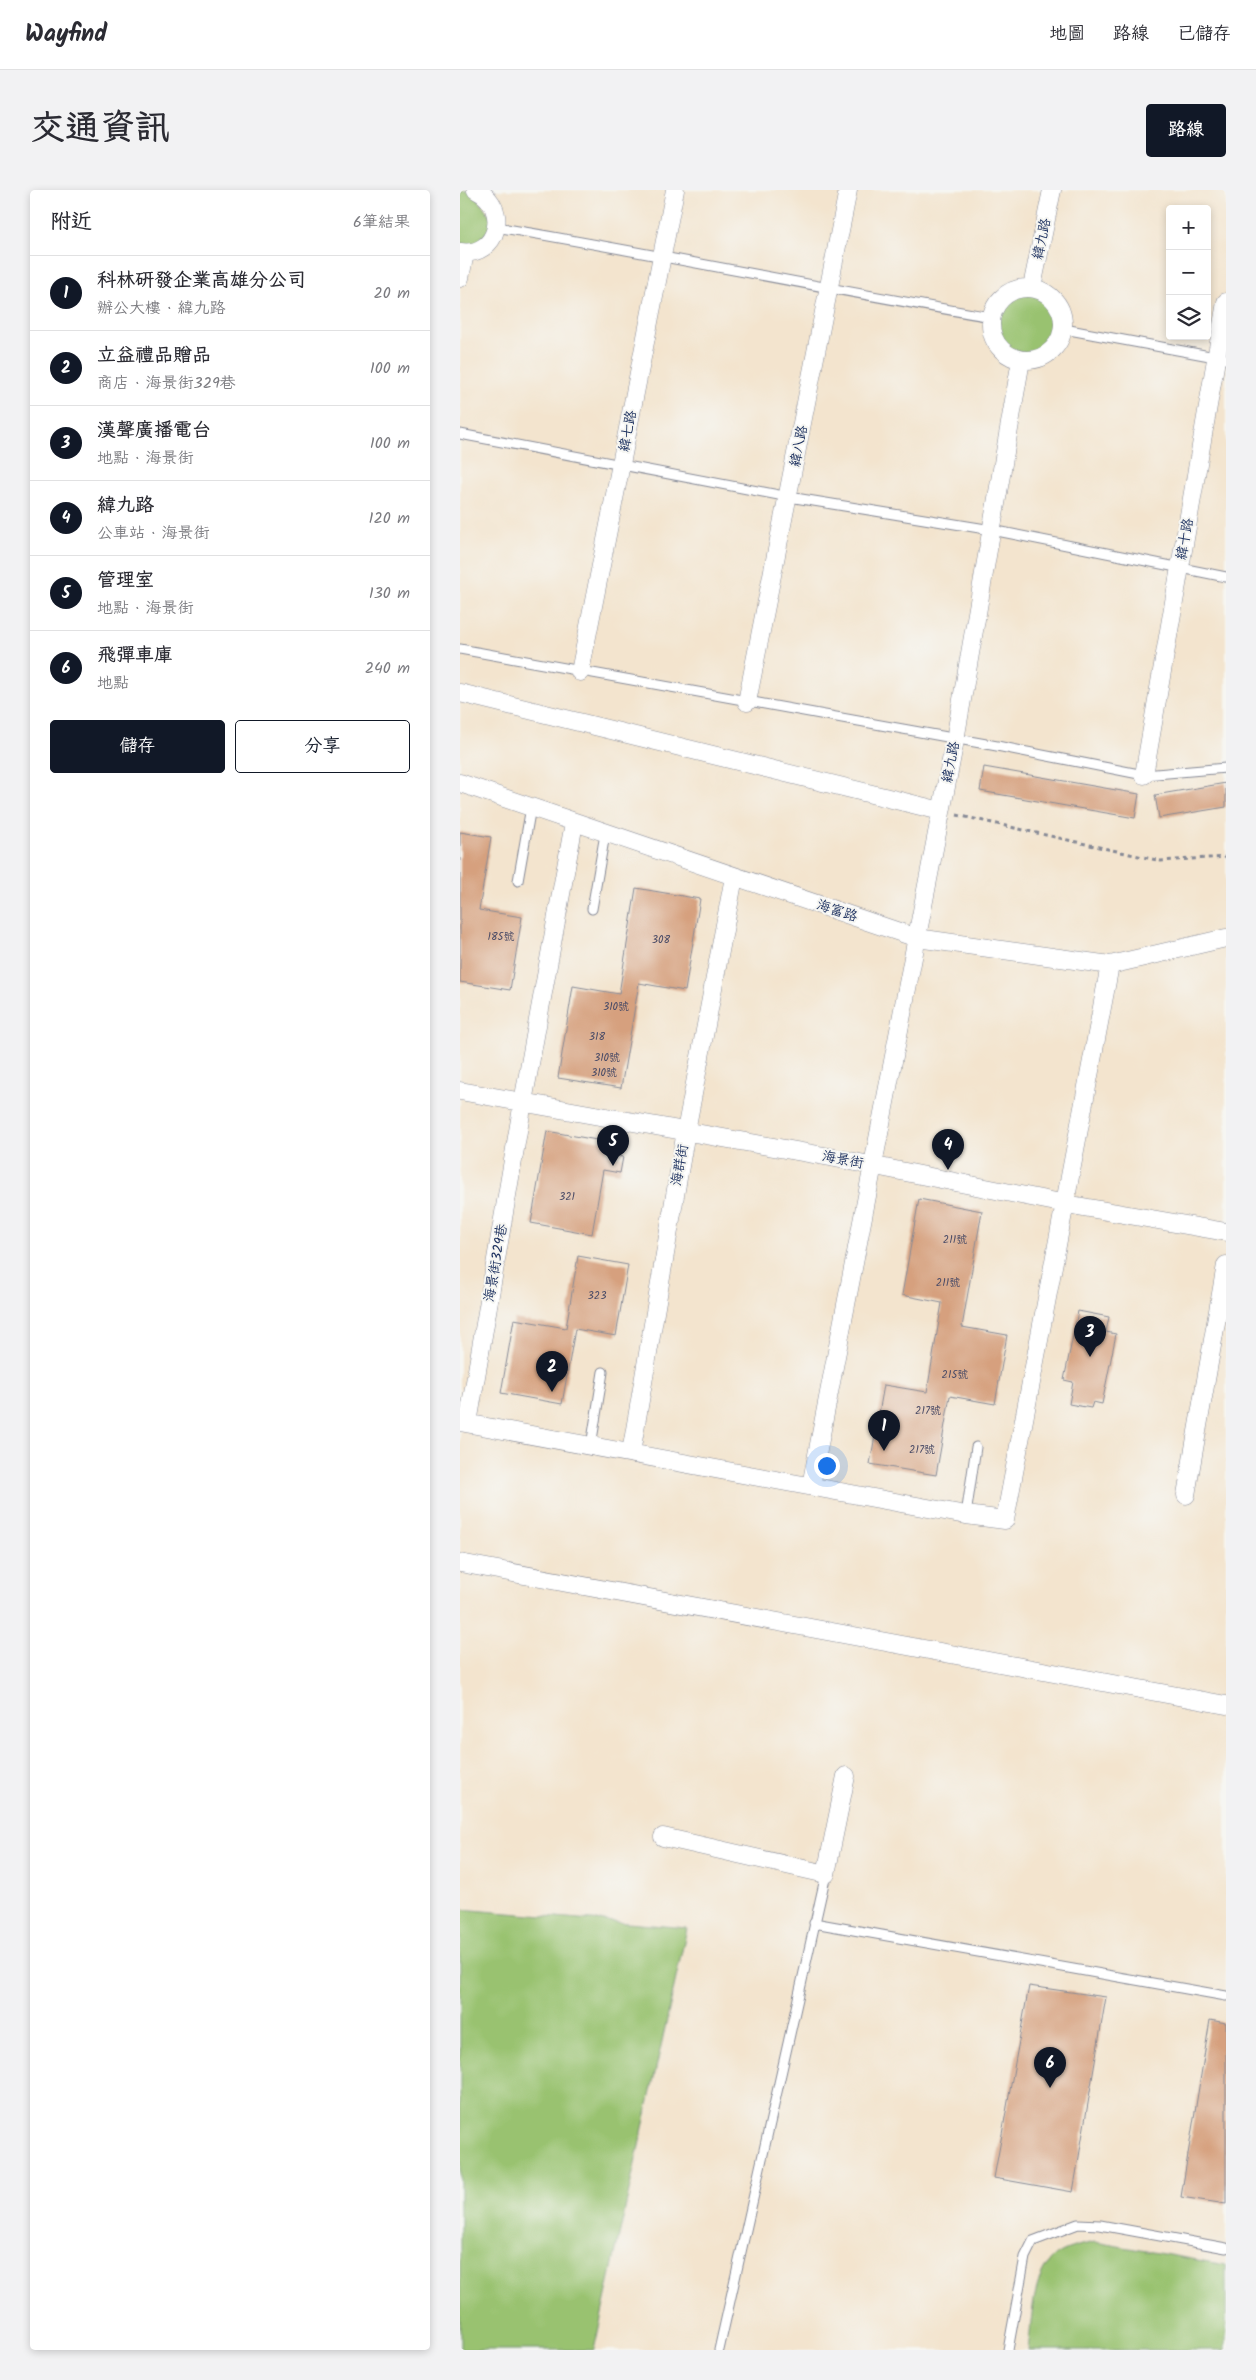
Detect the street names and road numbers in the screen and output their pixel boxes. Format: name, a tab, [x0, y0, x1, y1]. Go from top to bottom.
street label: 緯九路	[1027, 216, 1057, 262]
street label: 緯七路	[613, 408, 643, 454]
street label: 緯八路	[784, 423, 814, 469]
street label: 緯十路	[1171, 516, 1199, 562]
street label: 緯九路	[936, 739, 966, 785]
street label: 海富路	[814, 894, 860, 928]
street label: 海群街	[666, 1142, 694, 1188]
street label: 海景街	[820, 1145, 866, 1175]
street label: 海景街329巷	[478, 1221, 514, 1304]

